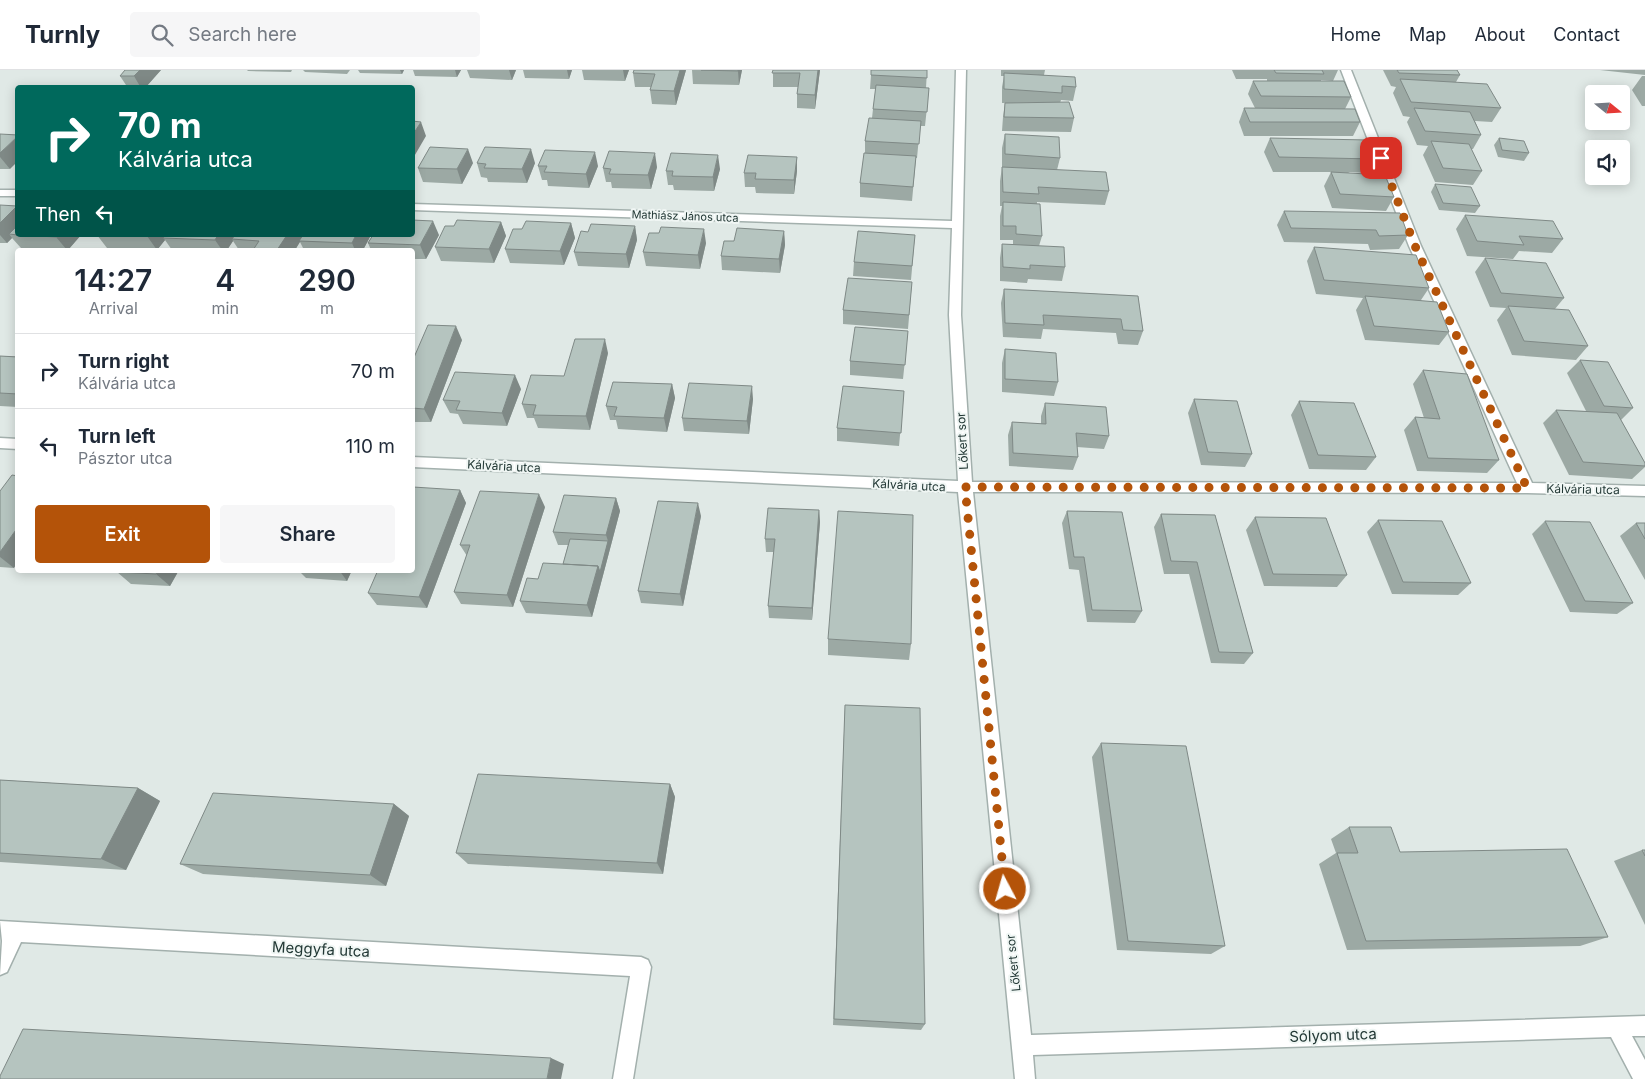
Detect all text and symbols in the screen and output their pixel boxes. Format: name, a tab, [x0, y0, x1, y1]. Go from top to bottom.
search box	[130, 12, 480, 57]
text: Turnly	[25, 20, 100, 49]
icon: search	[148, 21, 176, 49]
text: Search here	[188, 23, 297, 46]
text: Home	[1331, 24, 1381, 45]
text: Map	[1409, 24, 1446, 45]
text: About	[1474, 24, 1525, 45]
text: Contact	[1553, 24, 1620, 45]
north arrow	[1585, 85, 1630, 130]
map controls	[1585, 85, 1630, 185]
text: 70 m	[118, 104, 202, 146]
icon: right	[35, 105, 100, 170]
pin	[1360, 137, 1402, 179]
button: sound	[1585, 140, 1630, 185]
icon: arrive	[1367, 144, 1395, 172]
text: Kálvária utca	[118, 146, 253, 172]
icon: left	[91, 200, 119, 228]
text: Then	[35, 203, 81, 226]
street label: Mathiász János utca	[631, 207, 739, 225]
text: 14:27	[74, 262, 152, 298]
text: 4	[215, 262, 235, 298]
text: 290	[298, 262, 356, 298]
text: Arrival	[89, 298, 138, 318]
text: min	[212, 298, 239, 318]
text: m	[320, 298, 334, 318]
text: Turn right	[78, 350, 169, 373]
icon: right	[35, 357, 63, 385]
text: 70 m	[351, 360, 395, 383]
text: Kálvária utca	[78, 373, 176, 393]
street label: Lőkert sor	[953, 411, 971, 470]
text: Turn left	[78, 425, 156, 448]
icon: left	[35, 432, 63, 460]
text: 110 m	[346, 435, 395, 458]
text: Pásztor utca	[78, 448, 173, 468]
street label: Kálvária utca	[467, 457, 541, 475]
street label: Kálvária utca	[872, 476, 946, 494]
street label: Kálvária utca	[1546, 481, 1620, 497]
button: Exit	[35, 505, 210, 563]
button: Share	[220, 505, 395, 563]
position arrow	[978, 862, 1030, 914]
street label: Lőkert sor	[1002, 933, 1023, 992]
street label: Meggyfa utca	[272, 937, 370, 961]
street label: Sólyom utca	[1289, 1024, 1377, 1046]

